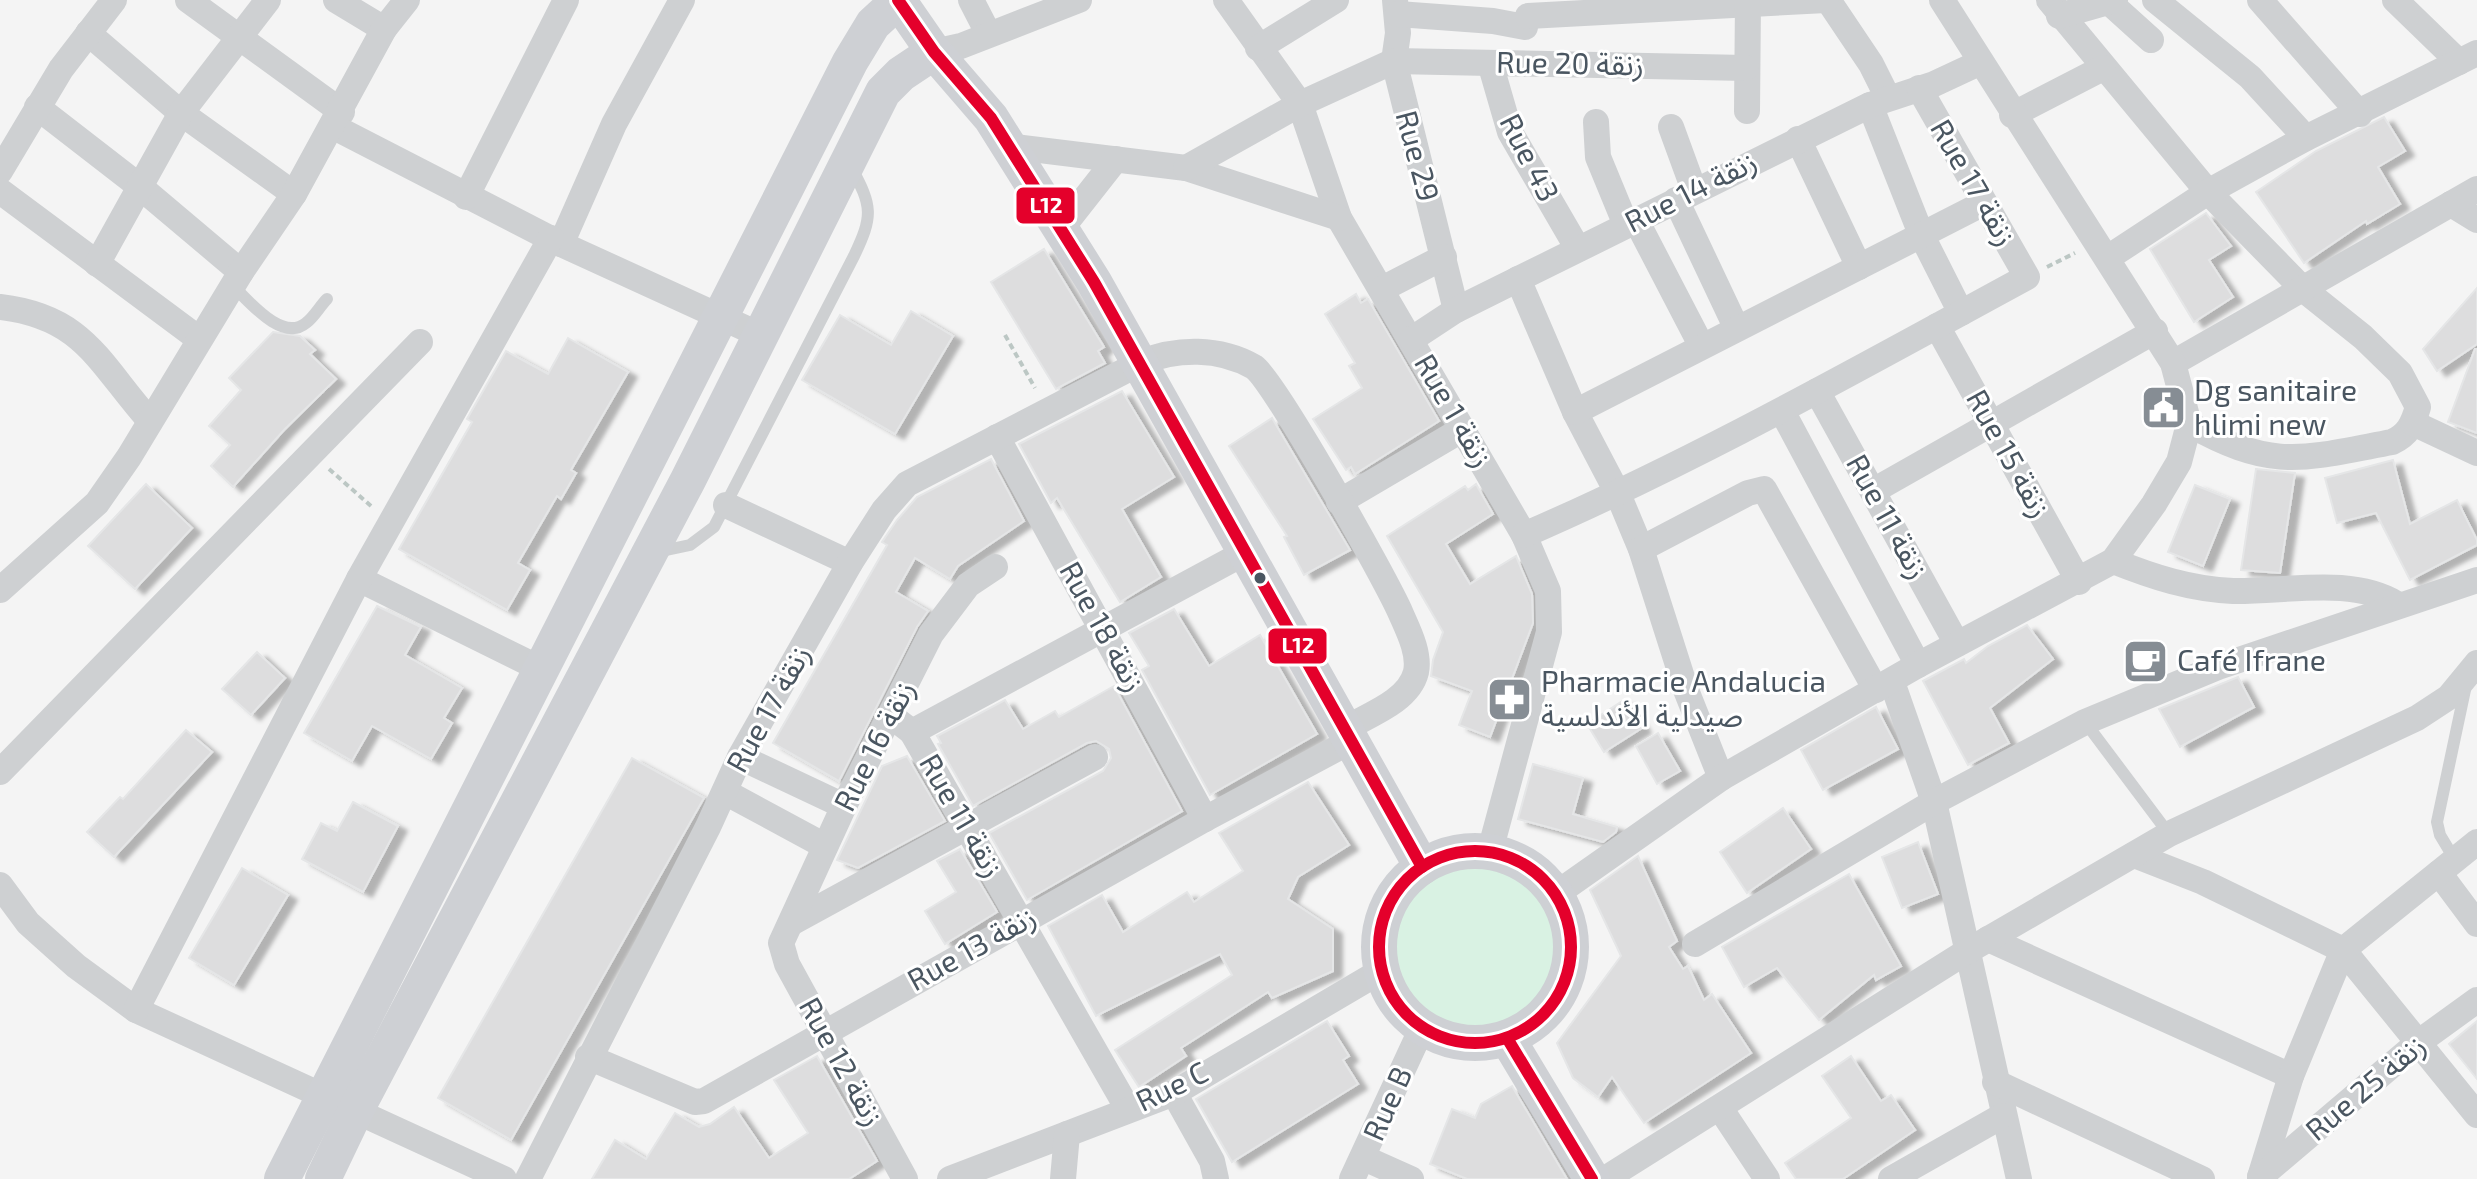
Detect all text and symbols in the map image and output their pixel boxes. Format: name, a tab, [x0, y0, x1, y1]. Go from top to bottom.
street label: Rue 20 زنقة	[1496, 43, 1644, 82]
street label: Rue 29	[1390, 106, 1448, 205]
street label: Rue 43	[1494, 107, 1568, 207]
street label: Rue 17 زنقة	[1923, 112, 2025, 252]
street label: Rue 14 زنقة	[1618, 142, 1762, 240]
line badge: L12	[1015, 186, 1076, 225]
text: L12	[1029, 191, 1063, 217]
street label: Rue 1 زنقة	[1407, 347, 1501, 473]
place label: Dg sanitaire hlimi new	[2194, 371, 2357, 441]
street label: Rue 15 زنقة	[1959, 383, 2060, 524]
public building icon: Dg sanitaire hlimi new	[2139, 384, 2187, 432]
street label: Rue 11 زنقة	[1839, 448, 1938, 585]
street label: Rue 18 زنقة	[1052, 555, 1154, 698]
unlabelled marker	[1252, 570, 1268, 586]
line badge: L12	[1267, 627, 1328, 665]
text: L12	[1281, 631, 1315, 657]
cafe icon: Café Ifrane	[2122, 637, 2170, 685]
street label: Rue 17 زنقة	[718, 638, 818, 778]
place label: Café Ifrane	[2177, 641, 2326, 677]
place label: Pharmacie Andalucia صيدلية الأندلسية	[1541, 662, 1826, 732]
street label: Rue 16 زنقة	[825, 674, 922, 817]
pharmacy icon: Pharmacie Andalucia صيدلية الأندلسية	[1486, 675, 1534, 723]
street label: Rue 11 زنقة	[912, 747, 1012, 884]
street label: Rue 13 زنقة	[900, 897, 1042, 998]
street label: Rue 12 زنقة	[792, 990, 893, 1132]
street label: Rue 25 زنقة	[2297, 1026, 2433, 1148]
street label: Rue C	[1129, 1052, 1213, 1118]
street label: Rue B	[1354, 1061, 1418, 1146]

